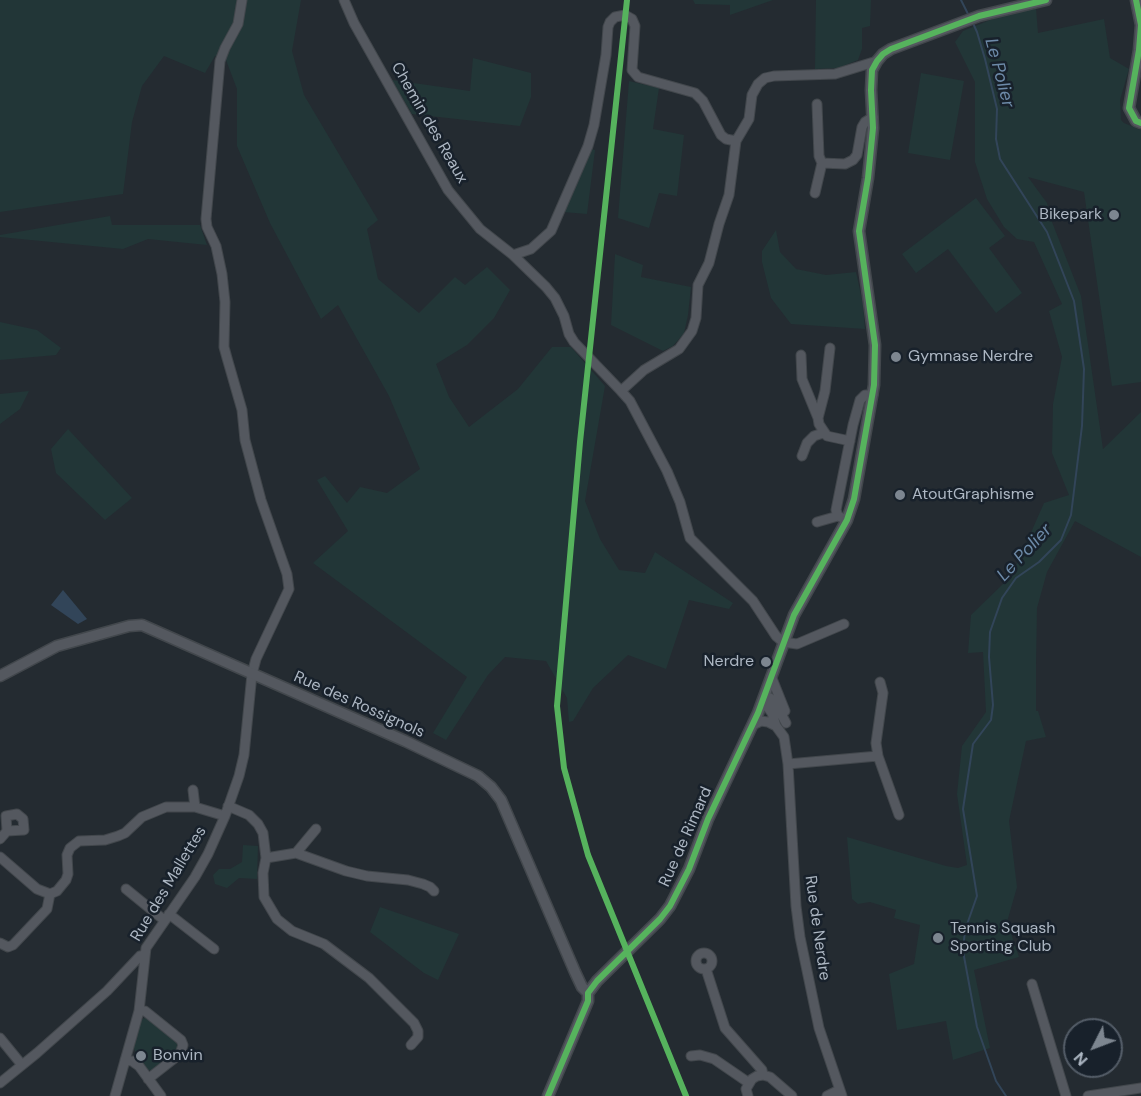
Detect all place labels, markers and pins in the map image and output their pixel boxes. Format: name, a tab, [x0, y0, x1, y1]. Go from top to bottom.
place label: Bikepark	[1039, 205, 1102, 225]
marker: Bikepark	[1107, 208, 1121, 222]
place label: Gymnase Nerdre	[908, 347, 1033, 367]
marker: Gymnase Nerdre	[889, 350, 903, 364]
place label: AtoutGraphisme	[912, 485, 1034, 505]
marker: AtoutGraphisme	[893, 488, 907, 502]
place label: Nerdre	[704, 652, 754, 672]
marker: Nerdre	[759, 655, 773, 669]
place label: Tennis Squash Sporting Club	[950, 919, 1056, 957]
marker: Tennis Squash Sporting Club	[931, 931, 945, 945]
place label: Bonvin	[153, 1046, 203, 1066]
marker: Bonvin	[134, 1049, 148, 1063]

